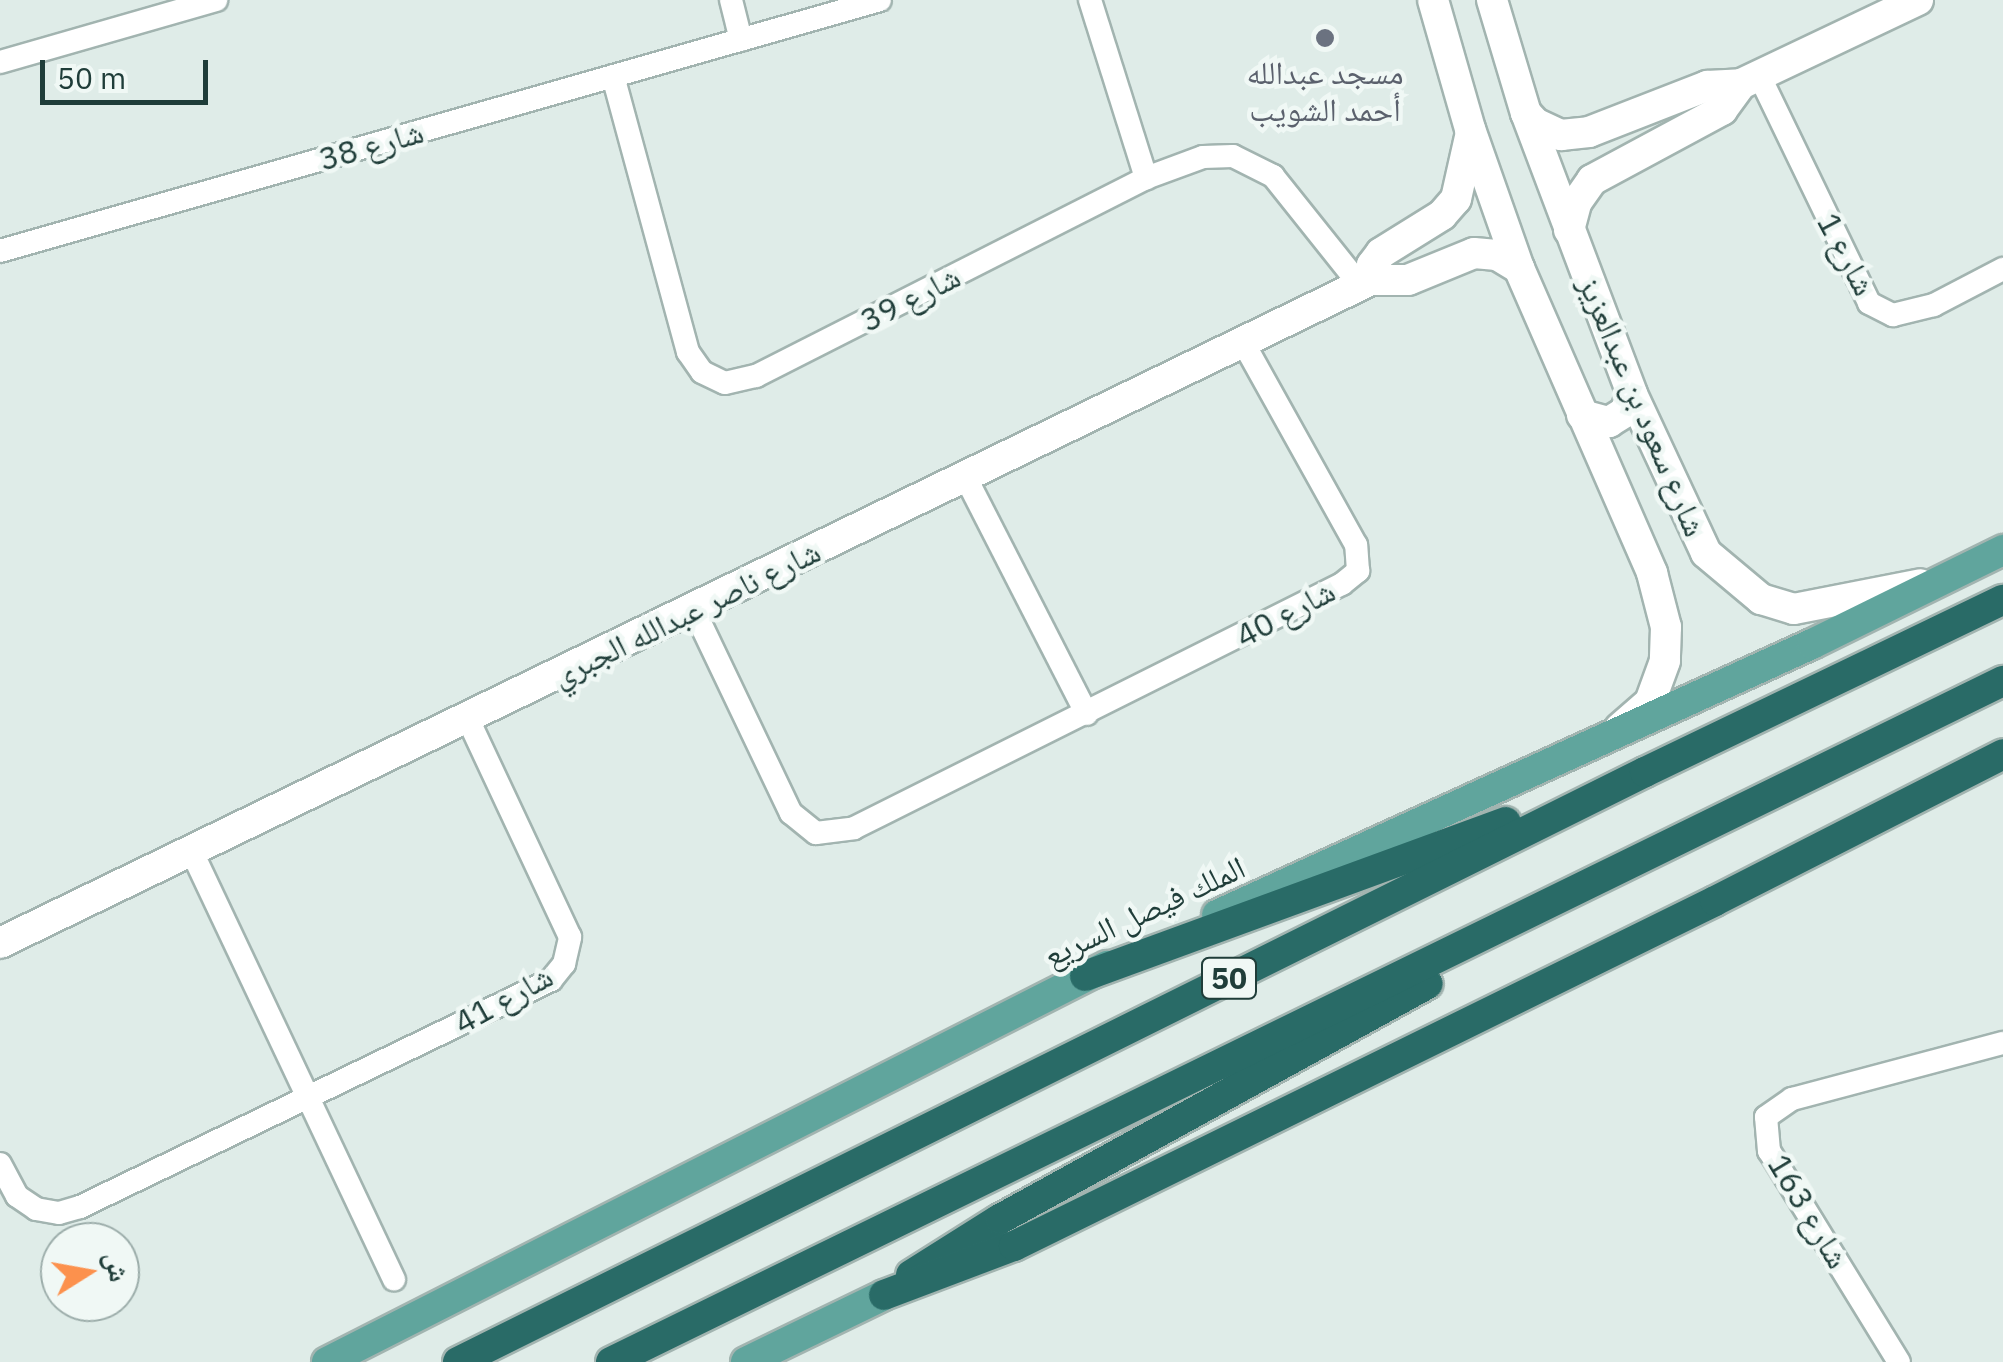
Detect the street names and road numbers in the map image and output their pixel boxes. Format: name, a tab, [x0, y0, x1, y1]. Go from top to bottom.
street label: شارع 38	[314, 112, 428, 178]
street label: شارع 1	[1809, 206, 1885, 302]
street label: شارع 39	[854, 257, 966, 339]
street label: شارع سعود بن عبدالعزيز	[1571, 270, 1715, 542]
street label: شارع ناصر عبدالله الجبري	[546, 531, 826, 695]
street label: شارع 40	[1229, 571, 1341, 655]
street label: الملك فيصل السريع	[1037, 848, 1251, 974]
road number: 50	[1199, 953, 1259, 1003]
street label: شارع 41	[447, 956, 559, 1042]
street label: شارع 163	[1760, 1147, 1858, 1275]

